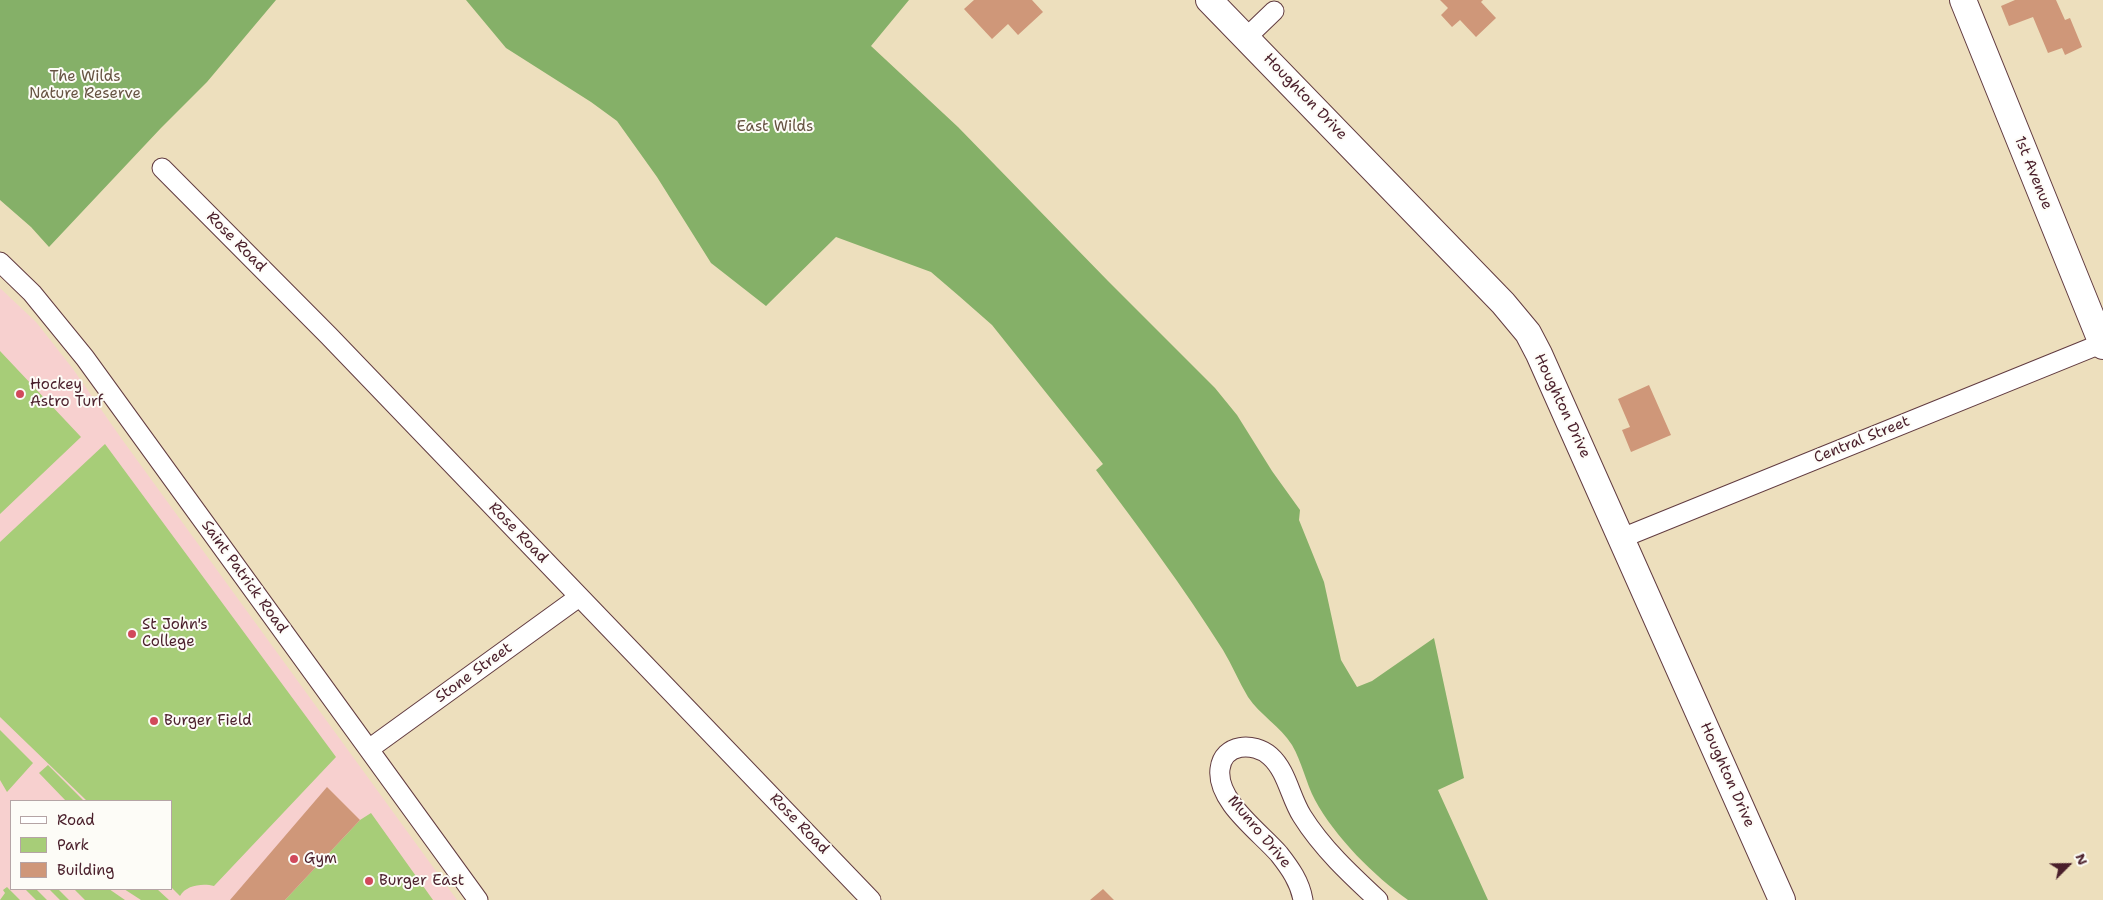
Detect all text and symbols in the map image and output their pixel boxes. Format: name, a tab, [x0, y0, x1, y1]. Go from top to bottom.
street label: Houghton Drive	[1259, 50, 1351, 144]
park label: The Wilds Nature Reserve	[29, 68, 141, 103]
park label: East Wilds	[737, 118, 813, 136]
street label: 1st Avenue	[2010, 134, 2056, 212]
street label: Rose Road	[202, 208, 270, 276]
street label: Houghton Drive	[1530, 351, 1594, 461]
place label: Hockey Astro Turf	[30, 376, 103, 411]
marker: Hockey Astro Turf	[14, 388, 26, 400]
street label: Central Street	[1811, 413, 1913, 467]
street label: Rose Road	[485, 499, 551, 567]
street label: Saint Patrick Road	[197, 517, 291, 637]
place label: St John's College	[142, 616, 208, 651]
marker: St John's College	[126, 628, 138, 640]
street label: Stone Street	[432, 639, 516, 707]
place label: Burger Field	[164, 712, 252, 730]
marker: Burger Field	[148, 715, 160, 727]
street label: Houghton Drive	[1696, 720, 1758, 830]
street label: Rose Road	[766, 790, 832, 858]
street label: Munro Drive	[1223, 792, 1295, 872]
legend	[10, 800, 172, 890]
text: Road	[57, 810, 95, 830]
text: Park	[57, 835, 89, 855]
north arrow	[2043, 840, 2093, 890]
place label: Gym	[304, 850, 337, 868]
text: N	[2071, 851, 2092, 868]
marker: Gym	[288, 853, 300, 865]
text: Building	[57, 860, 114, 880]
place label: Burger East	[379, 872, 464, 890]
marker: Burger East	[363, 875, 375, 887]

